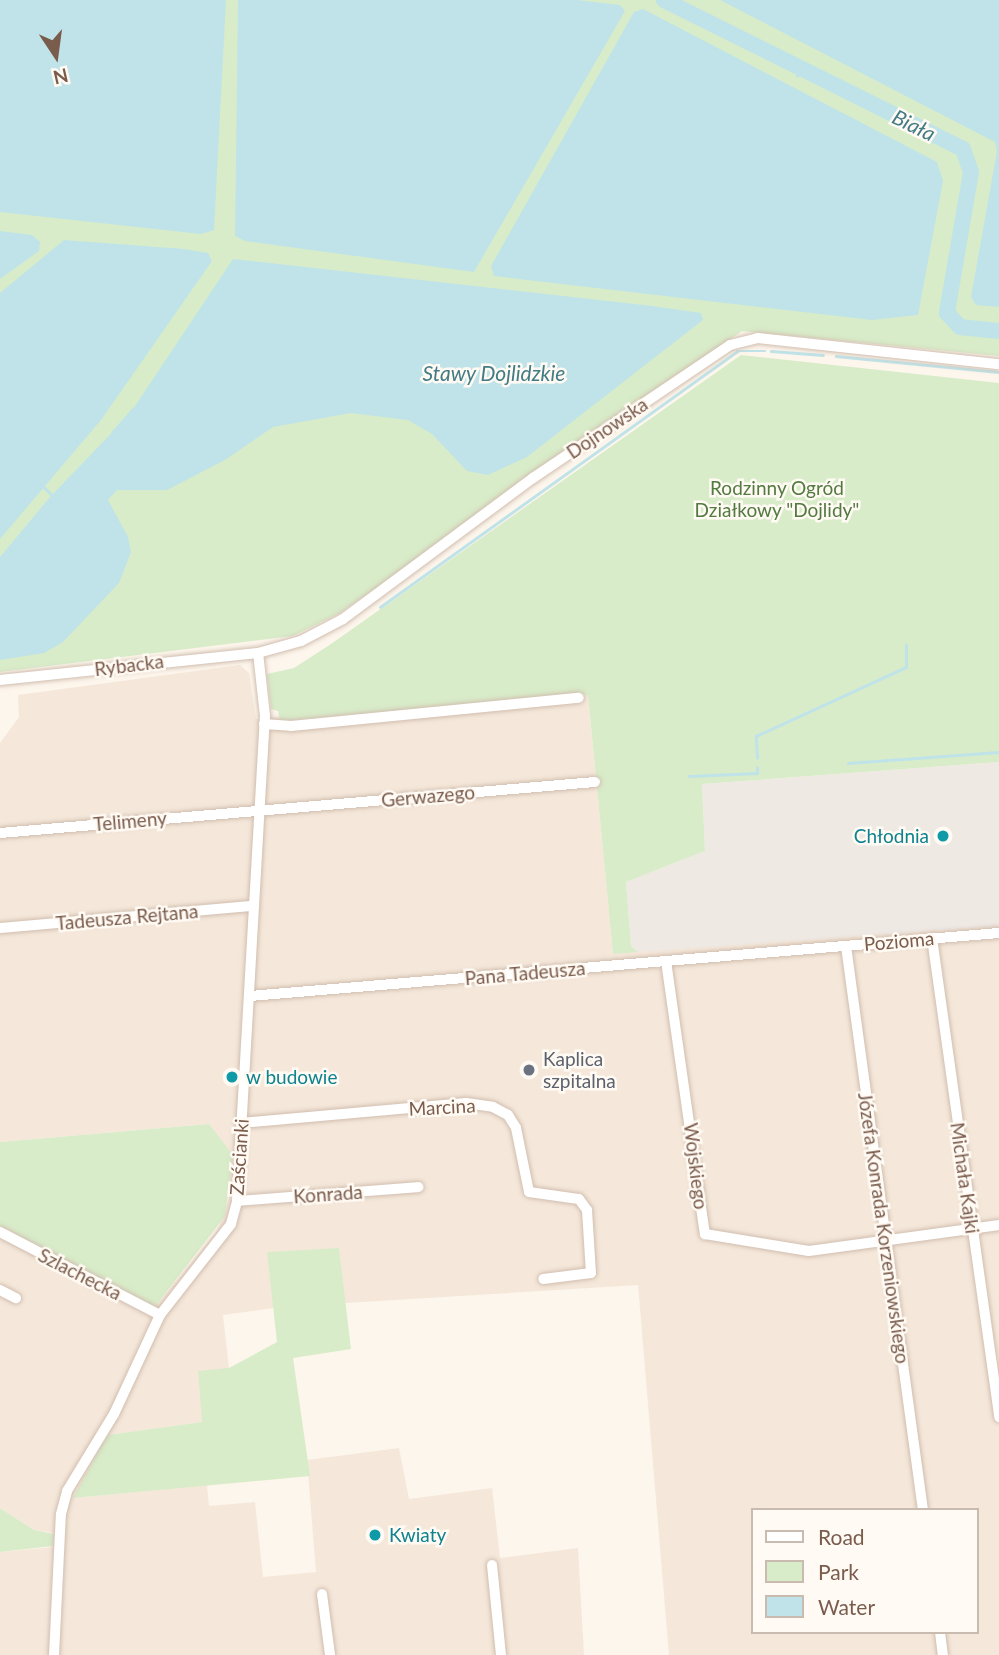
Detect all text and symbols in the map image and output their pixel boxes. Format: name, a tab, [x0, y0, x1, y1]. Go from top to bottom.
north arrow	[21, 21, 91, 91]
text: N	[51, 64, 71, 90]
water label: Biała	[888, 104, 940, 146]
water label: Stawy Dojlidzkie	[422, 360, 566, 386]
street label: Dojnowska	[562, 393, 652, 463]
park label: Rodzinny Ogród Działkowy "Dojlidy"	[694, 477, 860, 521]
street label: Rybacka	[93, 649, 165, 681]
street label: Gerwazego	[380, 781, 476, 811]
street label: Telimeny	[92, 806, 168, 836]
place label: Chłodnia	[854, 825, 929, 847]
marker: Chłodnia	[935, 828, 951, 844]
street label: Tadeusza Rejtana	[55, 899, 199, 935]
street label: Pozioma	[863, 927, 935, 955]
street label: Pana Tadeusza	[463, 956, 587, 990]
place label: Kaplica szpitalna	[543, 1048, 616, 1092]
marker: Kaplica szpitalna	[521, 1062, 537, 1078]
place label: w budowie	[246, 1066, 338, 1088]
marker: w budowie	[224, 1069, 240, 1085]
street label: Józefa Konrada Korzeniowskiego	[854, 1091, 914, 1365]
street label: Marcina	[408, 1094, 476, 1120]
street label: Zaścianki	[225, 1118, 253, 1196]
street label: Wojskiego	[679, 1121, 713, 1211]
street label: Michała Kajki	[946, 1121, 984, 1235]
street label: Konrada	[293, 1180, 363, 1208]
street label: Szlachecka	[35, 1243, 125, 1305]
legend	[750, 1508, 978, 1634]
place label: Kwiaty	[389, 1524, 446, 1546]
text: Road	[818, 1524, 865, 1549]
marker: Kwiaty	[367, 1527, 383, 1543]
text: Park	[818, 1559, 859, 1584]
text: Water	[818, 1594, 875, 1619]

